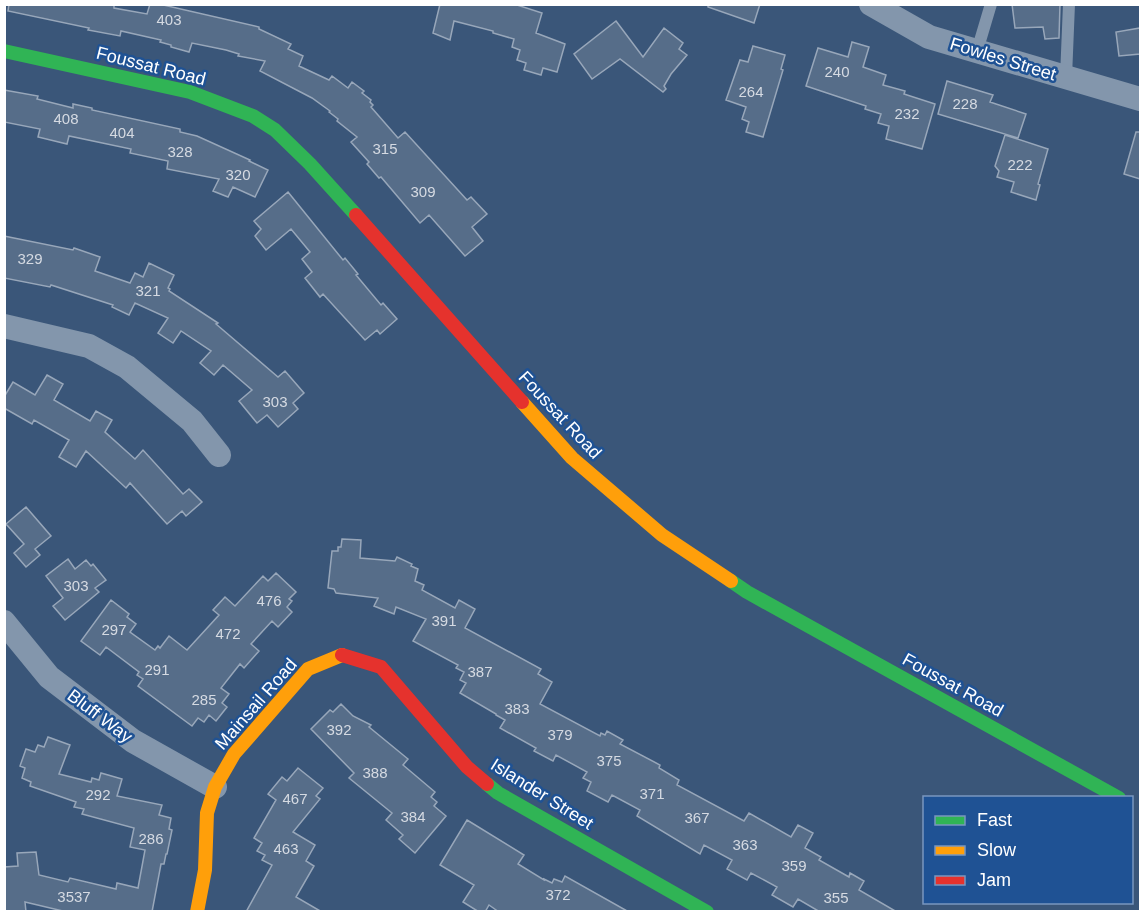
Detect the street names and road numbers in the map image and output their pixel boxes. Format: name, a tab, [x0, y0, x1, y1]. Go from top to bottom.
street label: Fowles Street	[947, 33, 1059, 85]
street label: Foussat Road	[94, 43, 208, 89]
street label: Foussat Road	[514, 367, 606, 463]
street label: Foussat Road	[899, 649, 1007, 721]
street label: Mainsail Road	[211, 654, 301, 754]
street label: Bluff Way	[64, 685, 136, 747]
street label: Islander Street	[487, 755, 597, 833]

